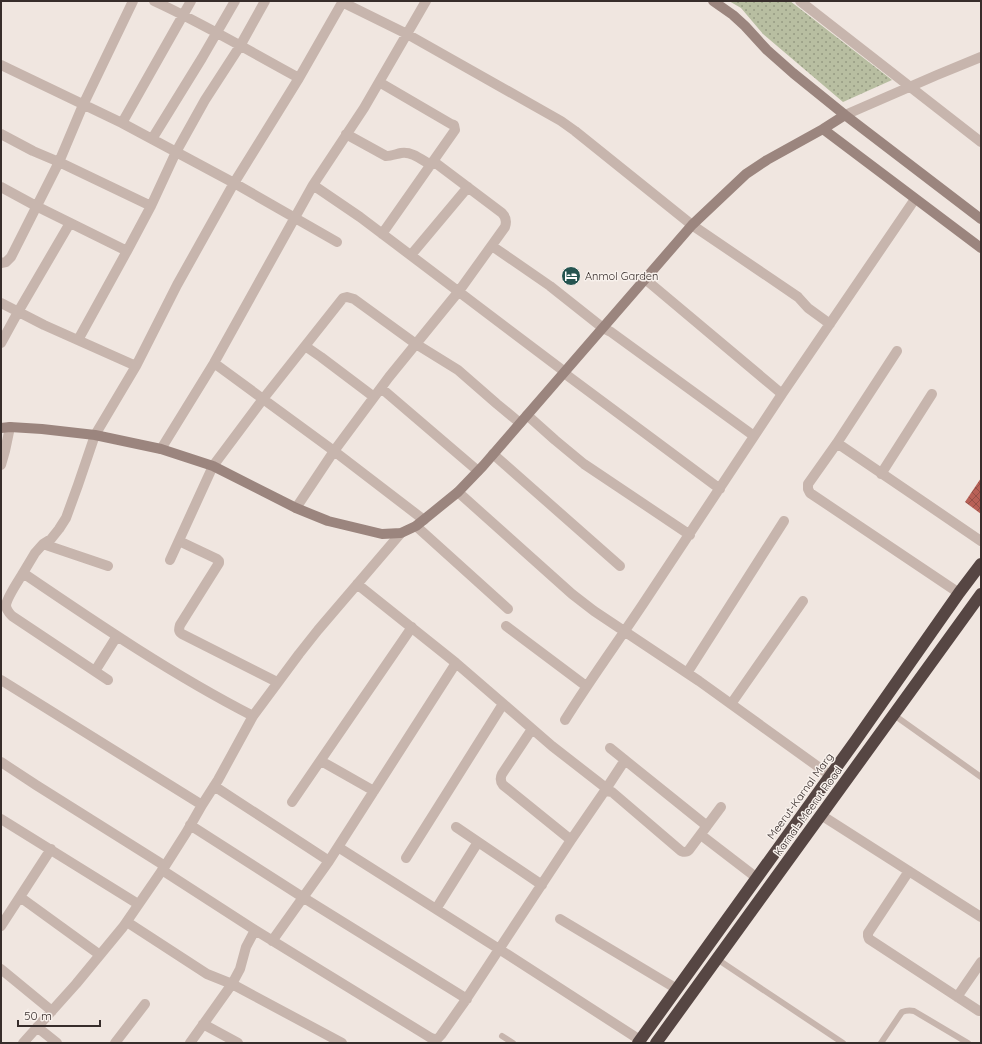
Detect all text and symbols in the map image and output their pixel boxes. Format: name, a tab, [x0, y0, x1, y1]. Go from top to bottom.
hotel icon: Anmol Garden	[560, 265, 582, 287]
place label: Anmol Garden	[585, 269, 658, 283]
street label: Meerut-Karnal Marg	[764, 750, 836, 842]
street label: Karnal- Meerut Road	[771, 764, 845, 858]
scale bar	[18, 1002, 100, 1028]
text: 50 m	[24, 1008, 52, 1023]

